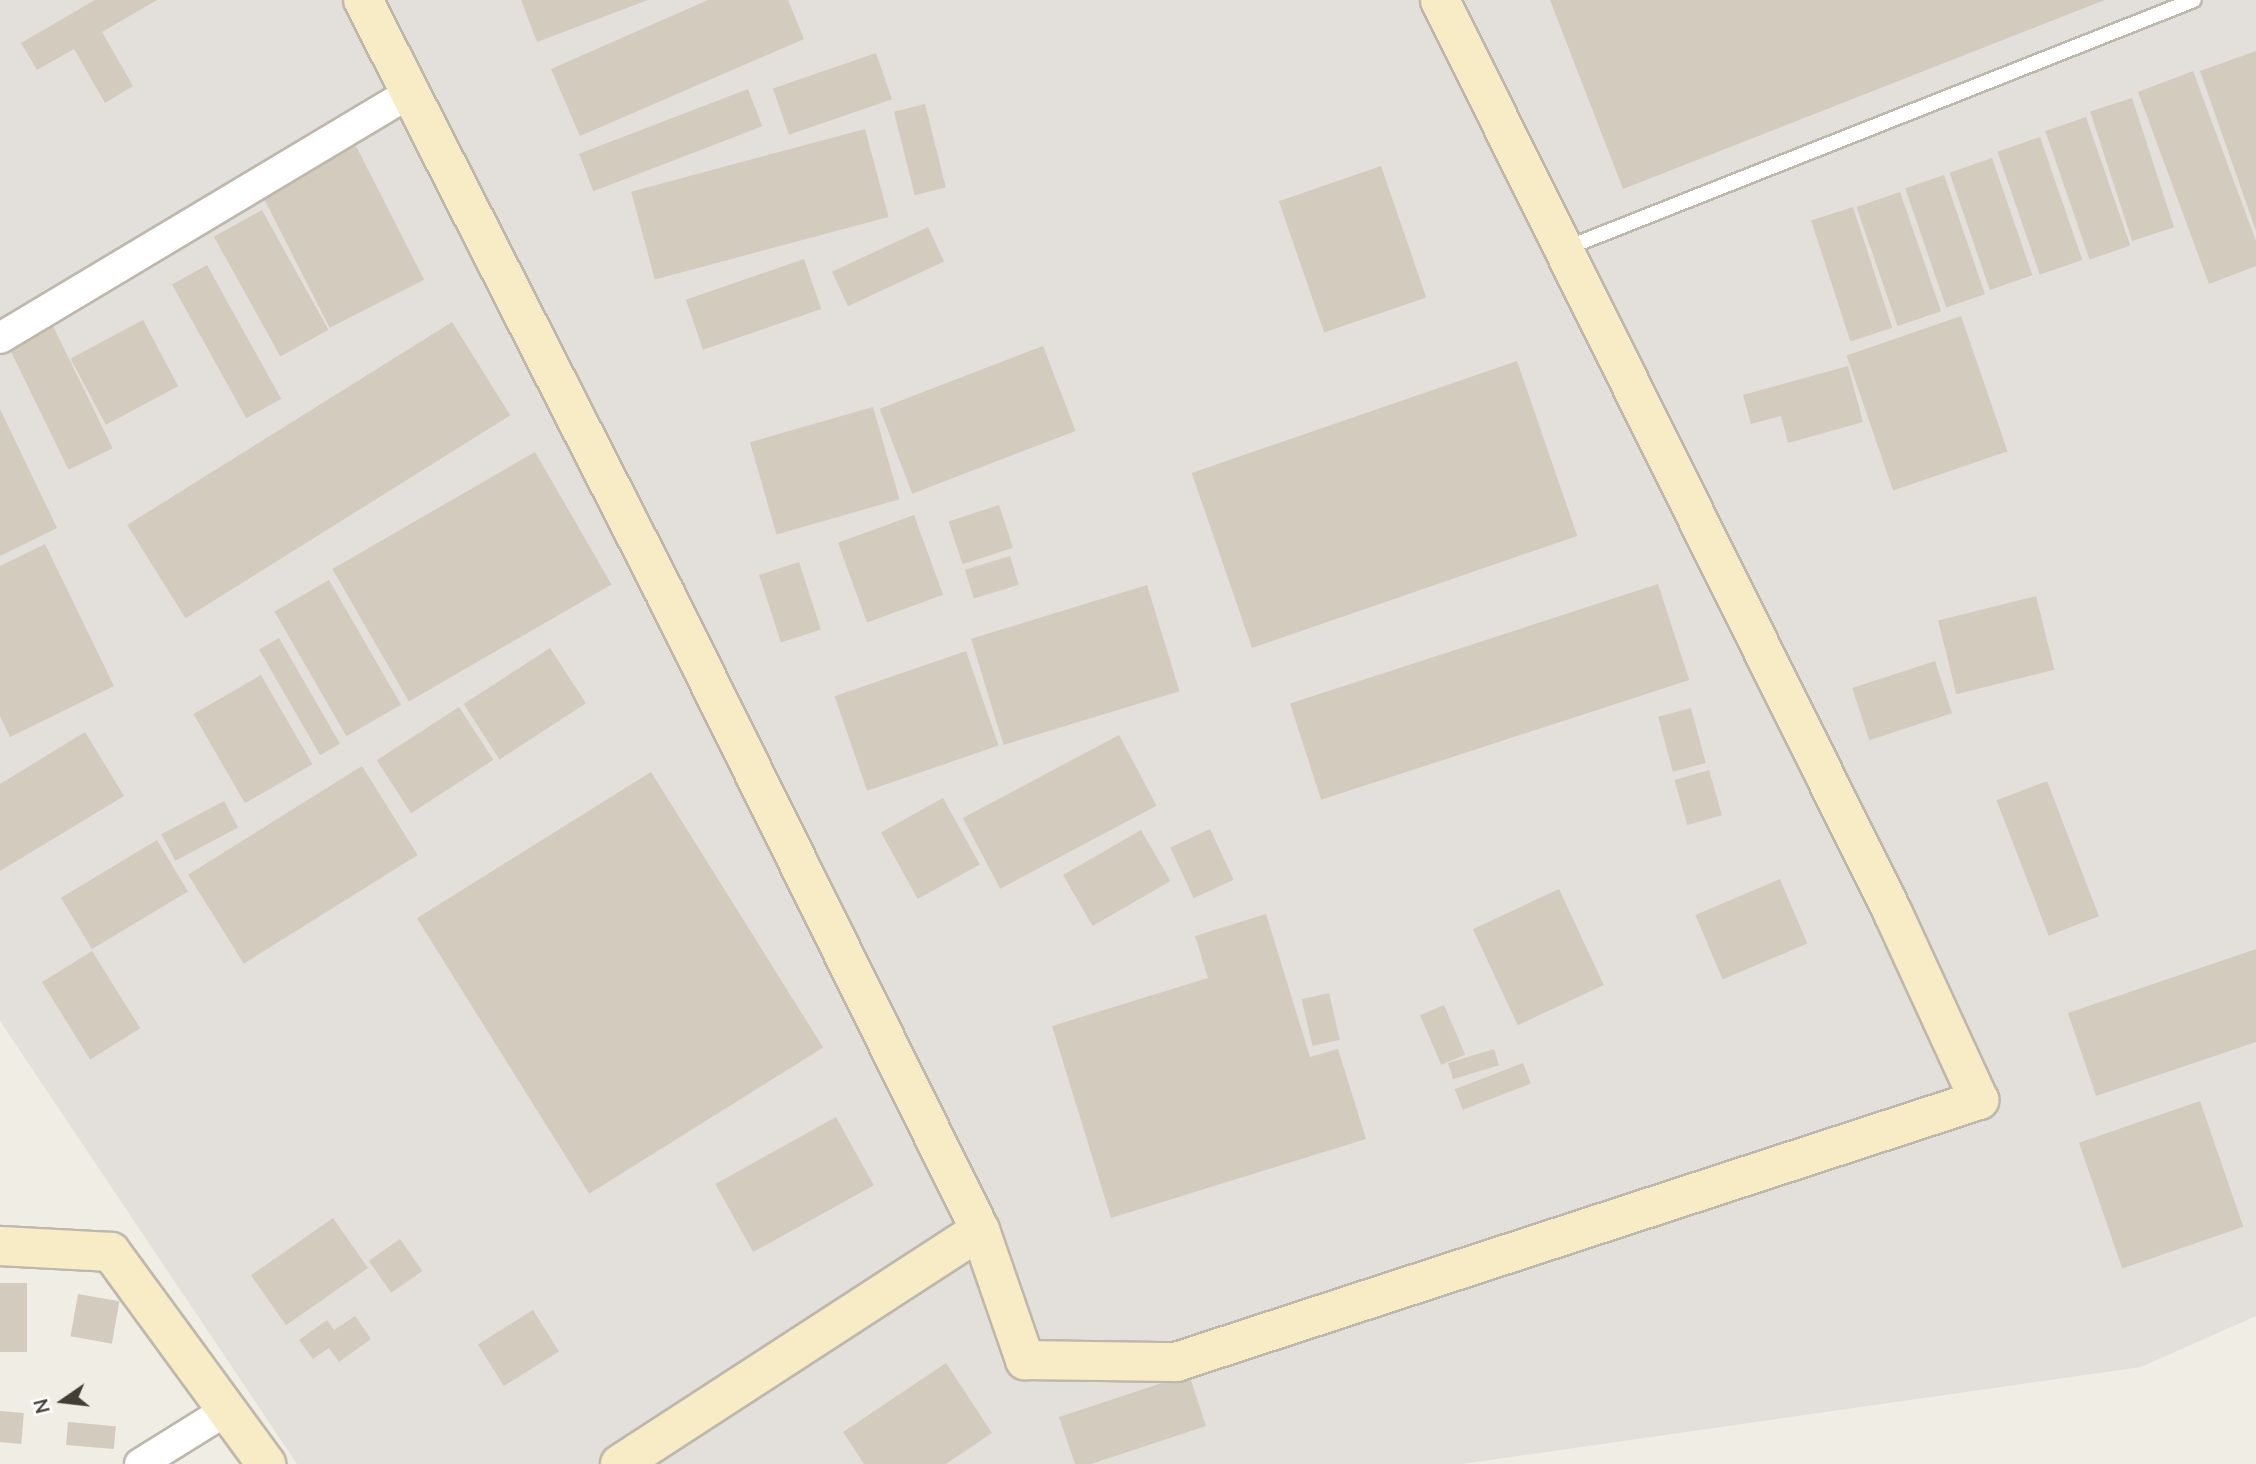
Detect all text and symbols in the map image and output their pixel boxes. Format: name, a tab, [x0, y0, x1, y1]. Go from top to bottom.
north arrow	[28, 1366, 98, 1436]
text: N	[28, 1396, 57, 1416]

